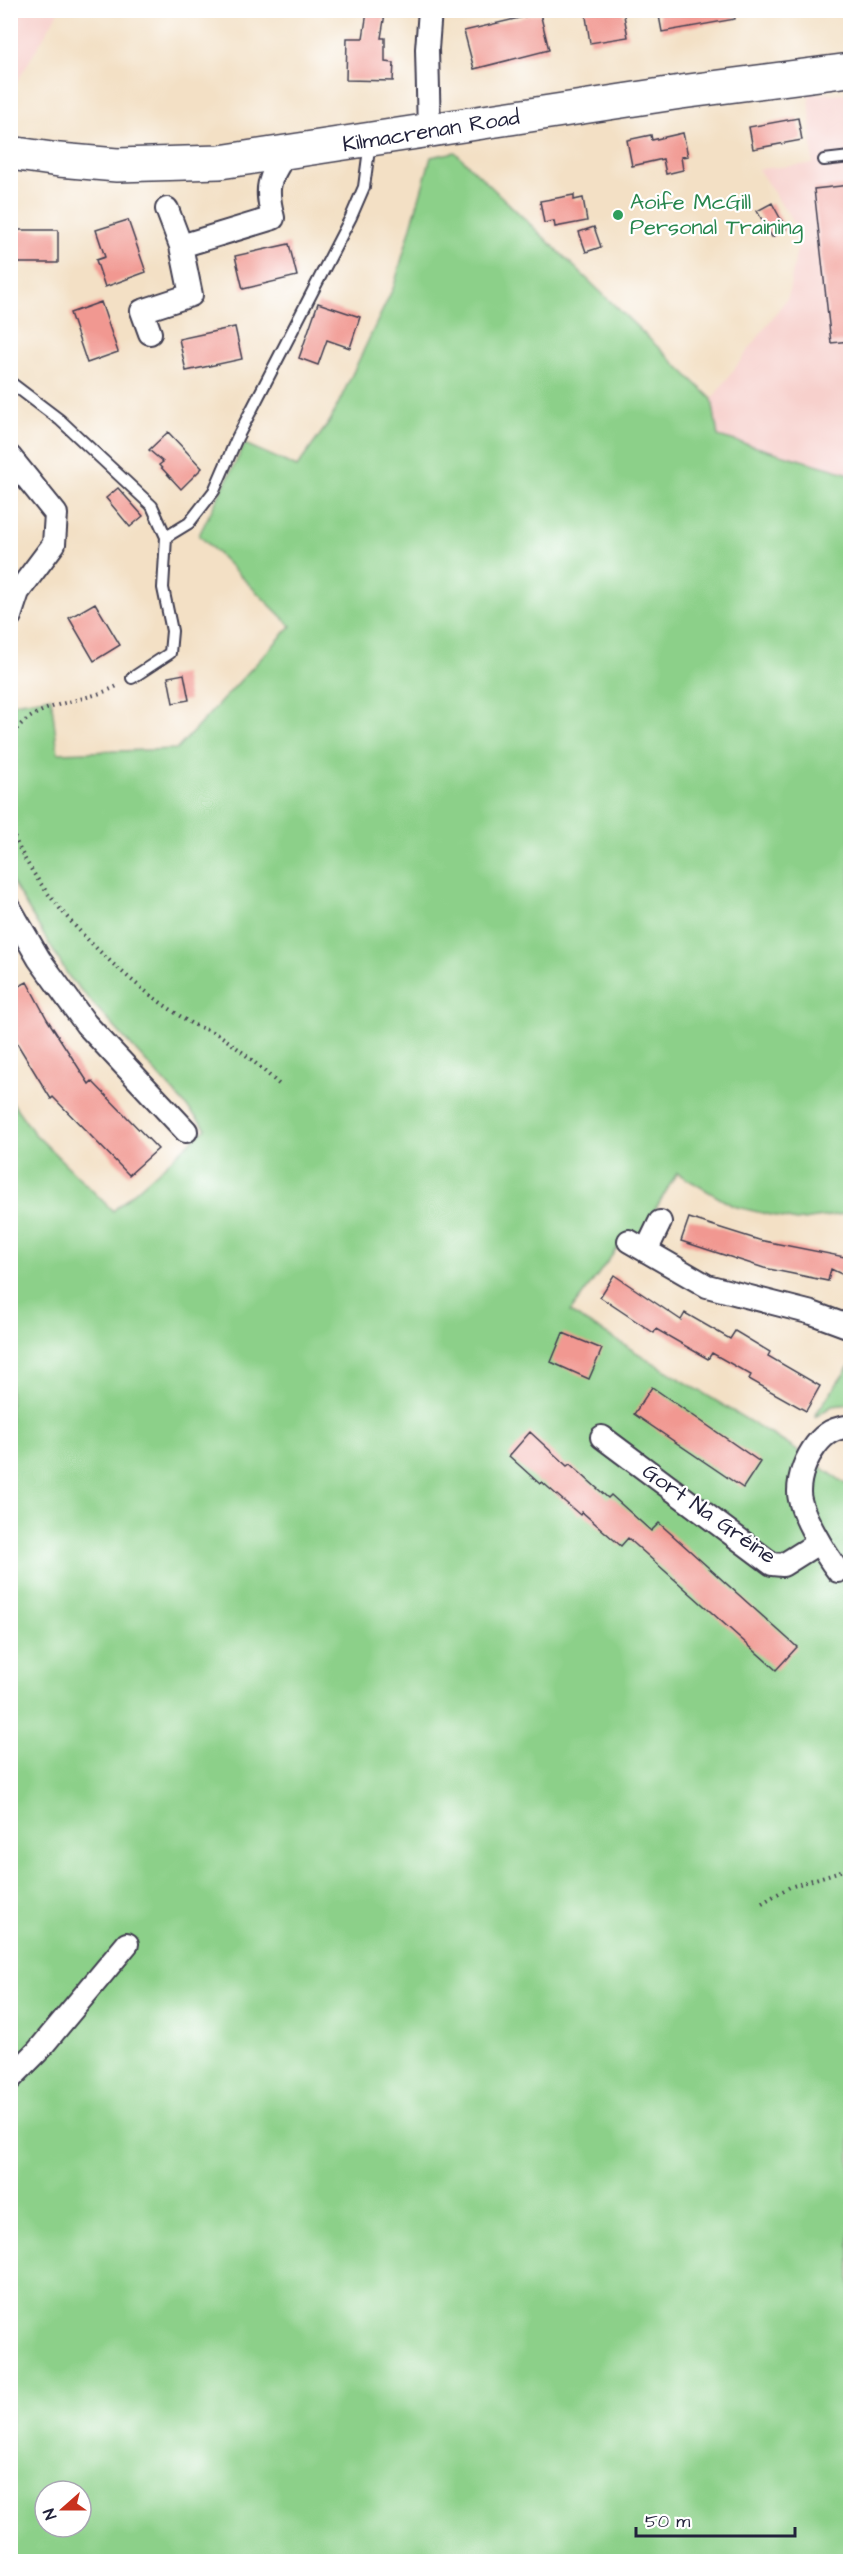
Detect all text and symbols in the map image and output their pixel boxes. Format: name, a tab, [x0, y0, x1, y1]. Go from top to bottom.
street label: Kilmacrenan Road	[340, 102, 522, 160]
place label: Aoife McGill Personal Training	[630, 187, 803, 244]
marker: Aoife McGill Personal Training	[611, 208, 625, 222]
street label: Gort Na Gréine	[636, 1456, 782, 1572]
north arrow	[33, 2479, 93, 2539]
scale bar	[636, 2500, 795, 2538]
text: N	[38, 2505, 62, 2523]
text: 50 m	[645, 2509, 690, 2534]

